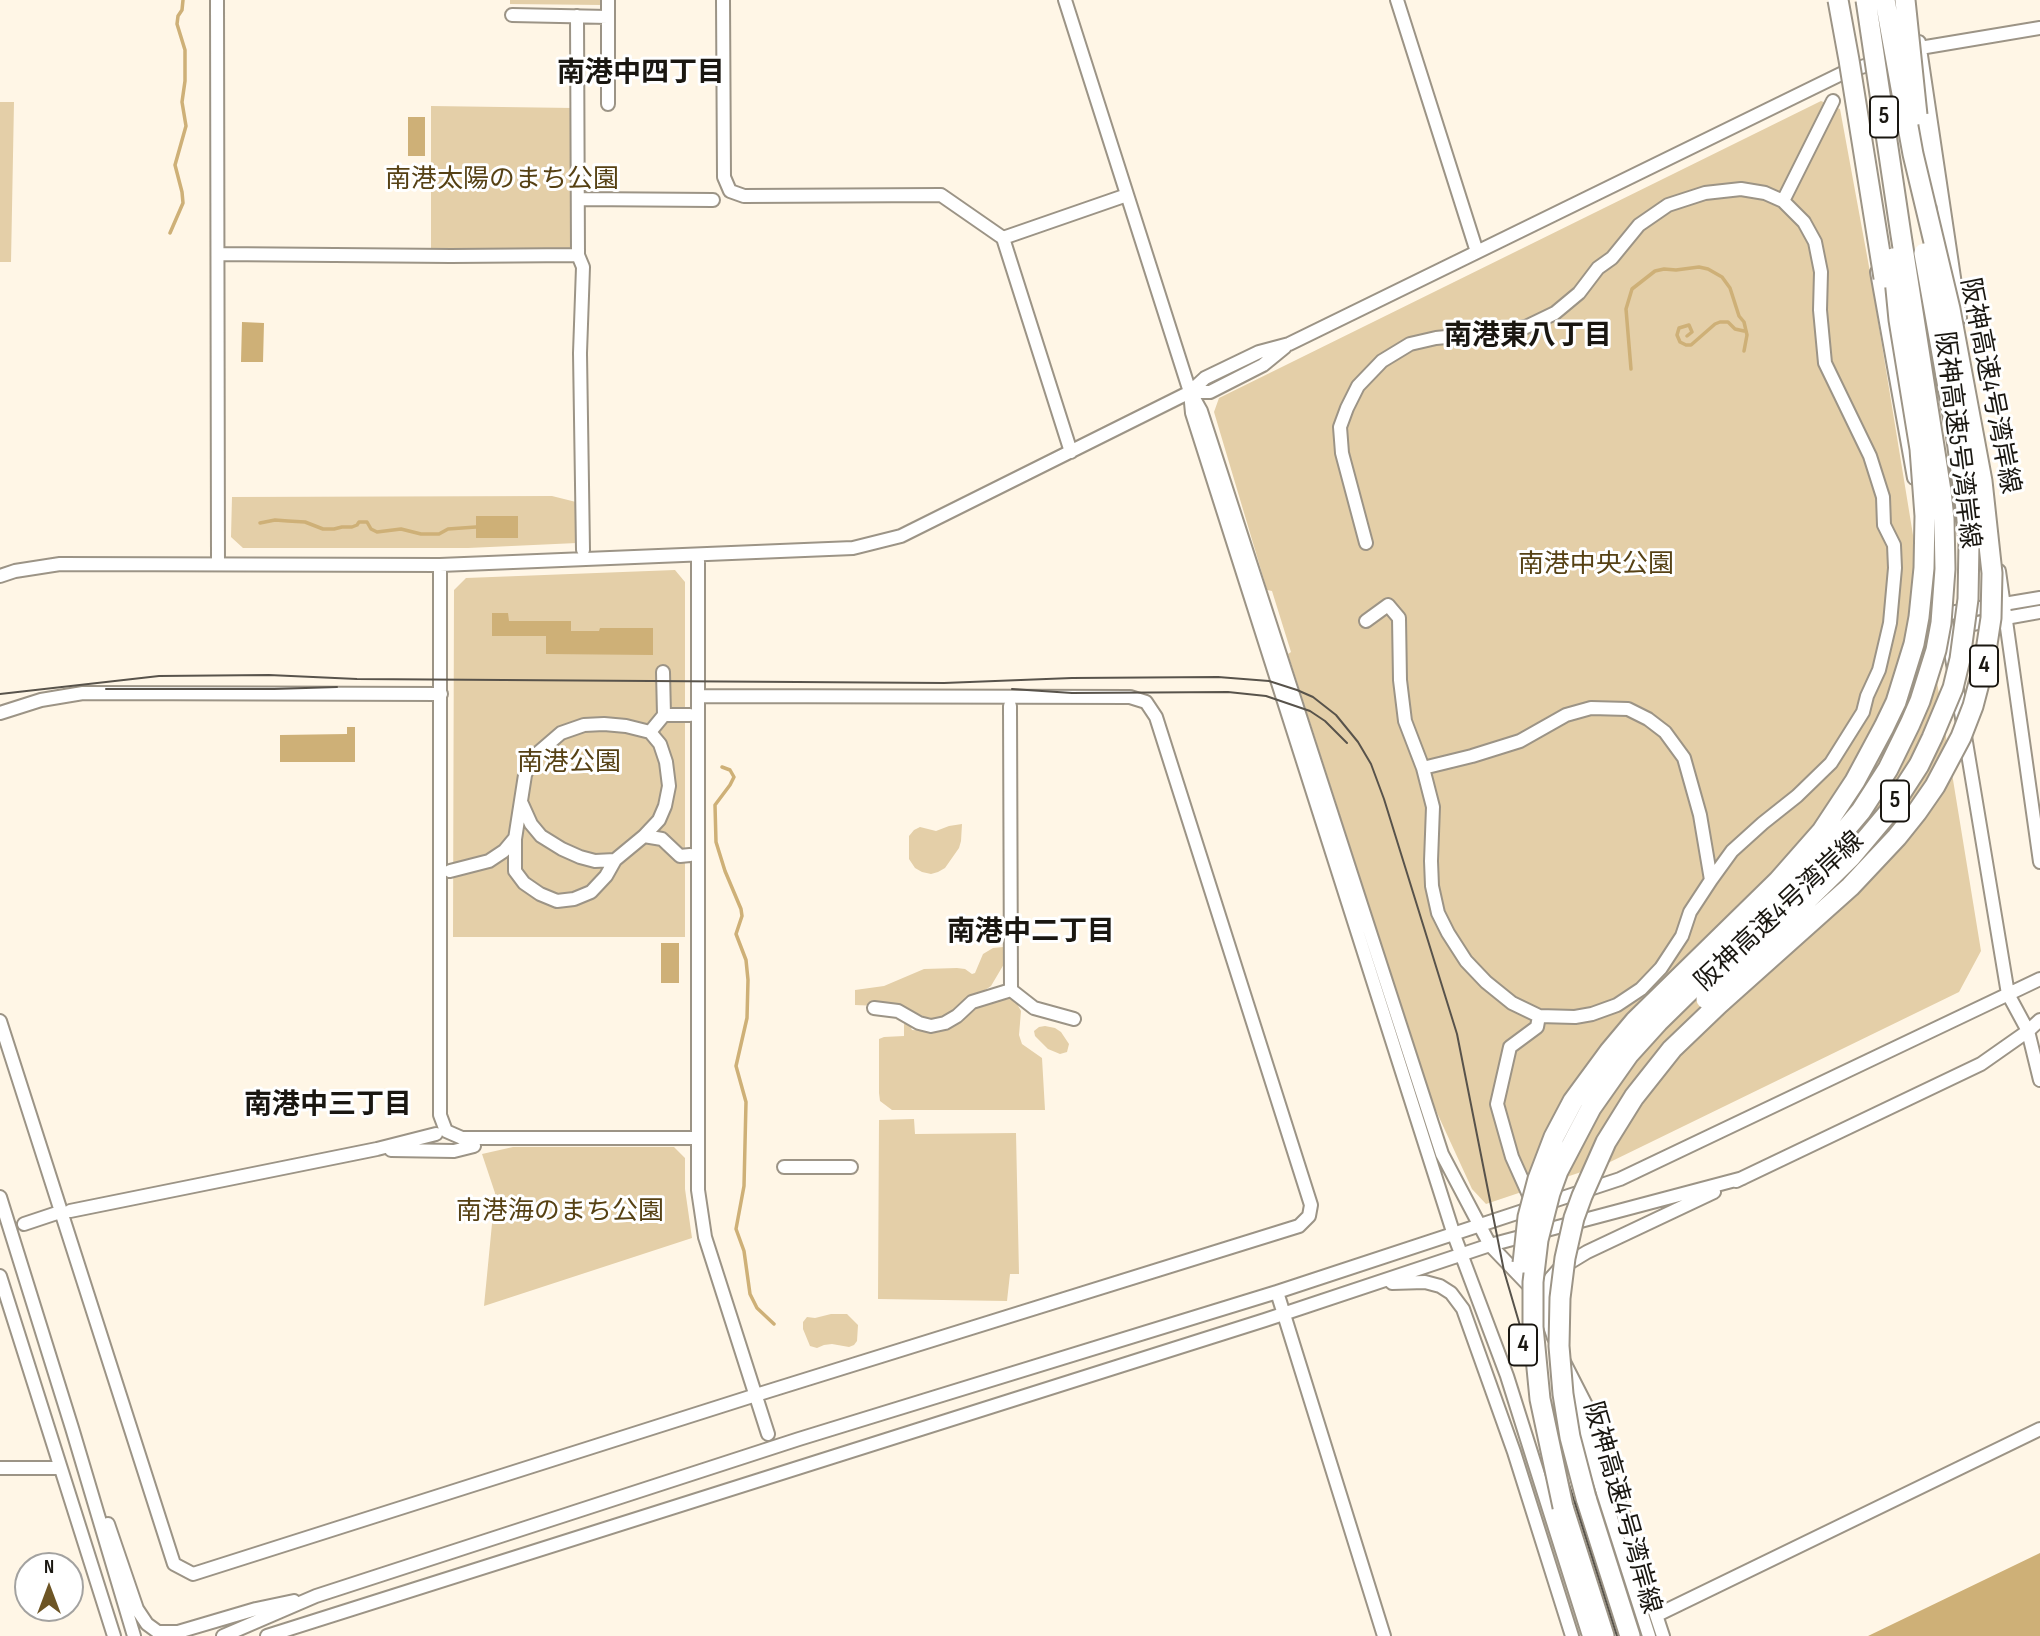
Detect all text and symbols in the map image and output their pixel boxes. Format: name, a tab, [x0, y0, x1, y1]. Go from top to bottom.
district label: 南港中四丁目	[557, 57, 725, 91]
road number: 5	[1870, 96, 1898, 138]
park label: 南港太陽のまち公園	[385, 164, 619, 196]
street label: 阪神高速4号湾岸線	[1953, 276, 2025, 496]
district label: 南港東八丁目	[1444, 320, 1612, 354]
street label: 阪神高速5号湾岸線	[1927, 330, 1985, 550]
park label: 南港中央公園	[1518, 549, 1674, 581]
road number: 4	[1970, 646, 1998, 686]
park label: 南港公園	[517, 747, 621, 779]
road number: 5	[1881, 780, 1909, 822]
street label: 阪神高速4号湾岸線	[1689, 826, 1871, 998]
district label: 南港中二丁目	[947, 916, 1115, 950]
district label: 南港中三丁目	[244, 1089, 412, 1123]
park label: 南港海のまち公園	[456, 1196, 664, 1228]
road number: 4	[1509, 1324, 1537, 1366]
street label: 阪神高速4号湾岸線	[1576, 1399, 1666, 1617]
north arrow	[14, 1552, 84, 1622]
text: N	[44, 1556, 54, 1579]

